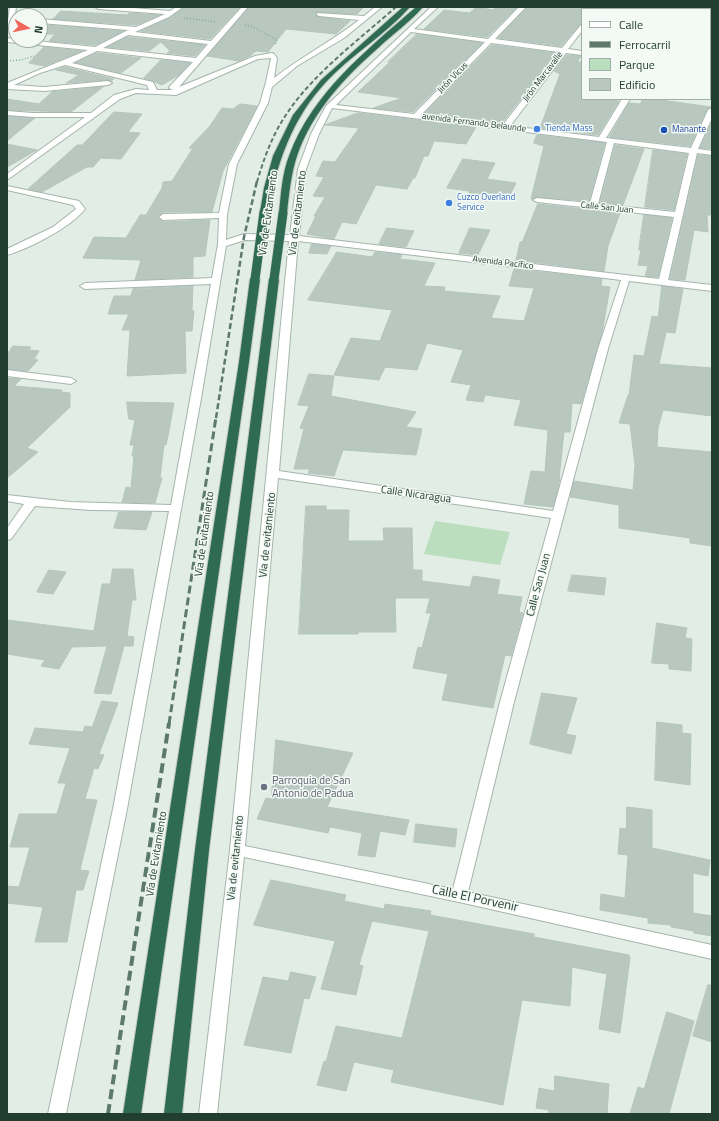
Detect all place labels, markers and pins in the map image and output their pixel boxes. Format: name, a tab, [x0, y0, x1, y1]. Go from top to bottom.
marker: Tienda Mass	[532, 124, 542, 134]
place label: Tienda Mass	[545, 124, 593, 134]
marker: Manante	[659, 125, 669, 135]
place label: Manante	[672, 125, 706, 135]
place label: Cuzco Overland Service	[457, 193, 515, 214]
marker: Cuzco Overland Service	[444, 198, 454, 208]
place label: Parroquia de San Antonio de Padua	[272, 774, 354, 800]
marker: Parroquia de San Antonio de Padua	[259, 782, 269, 792]

